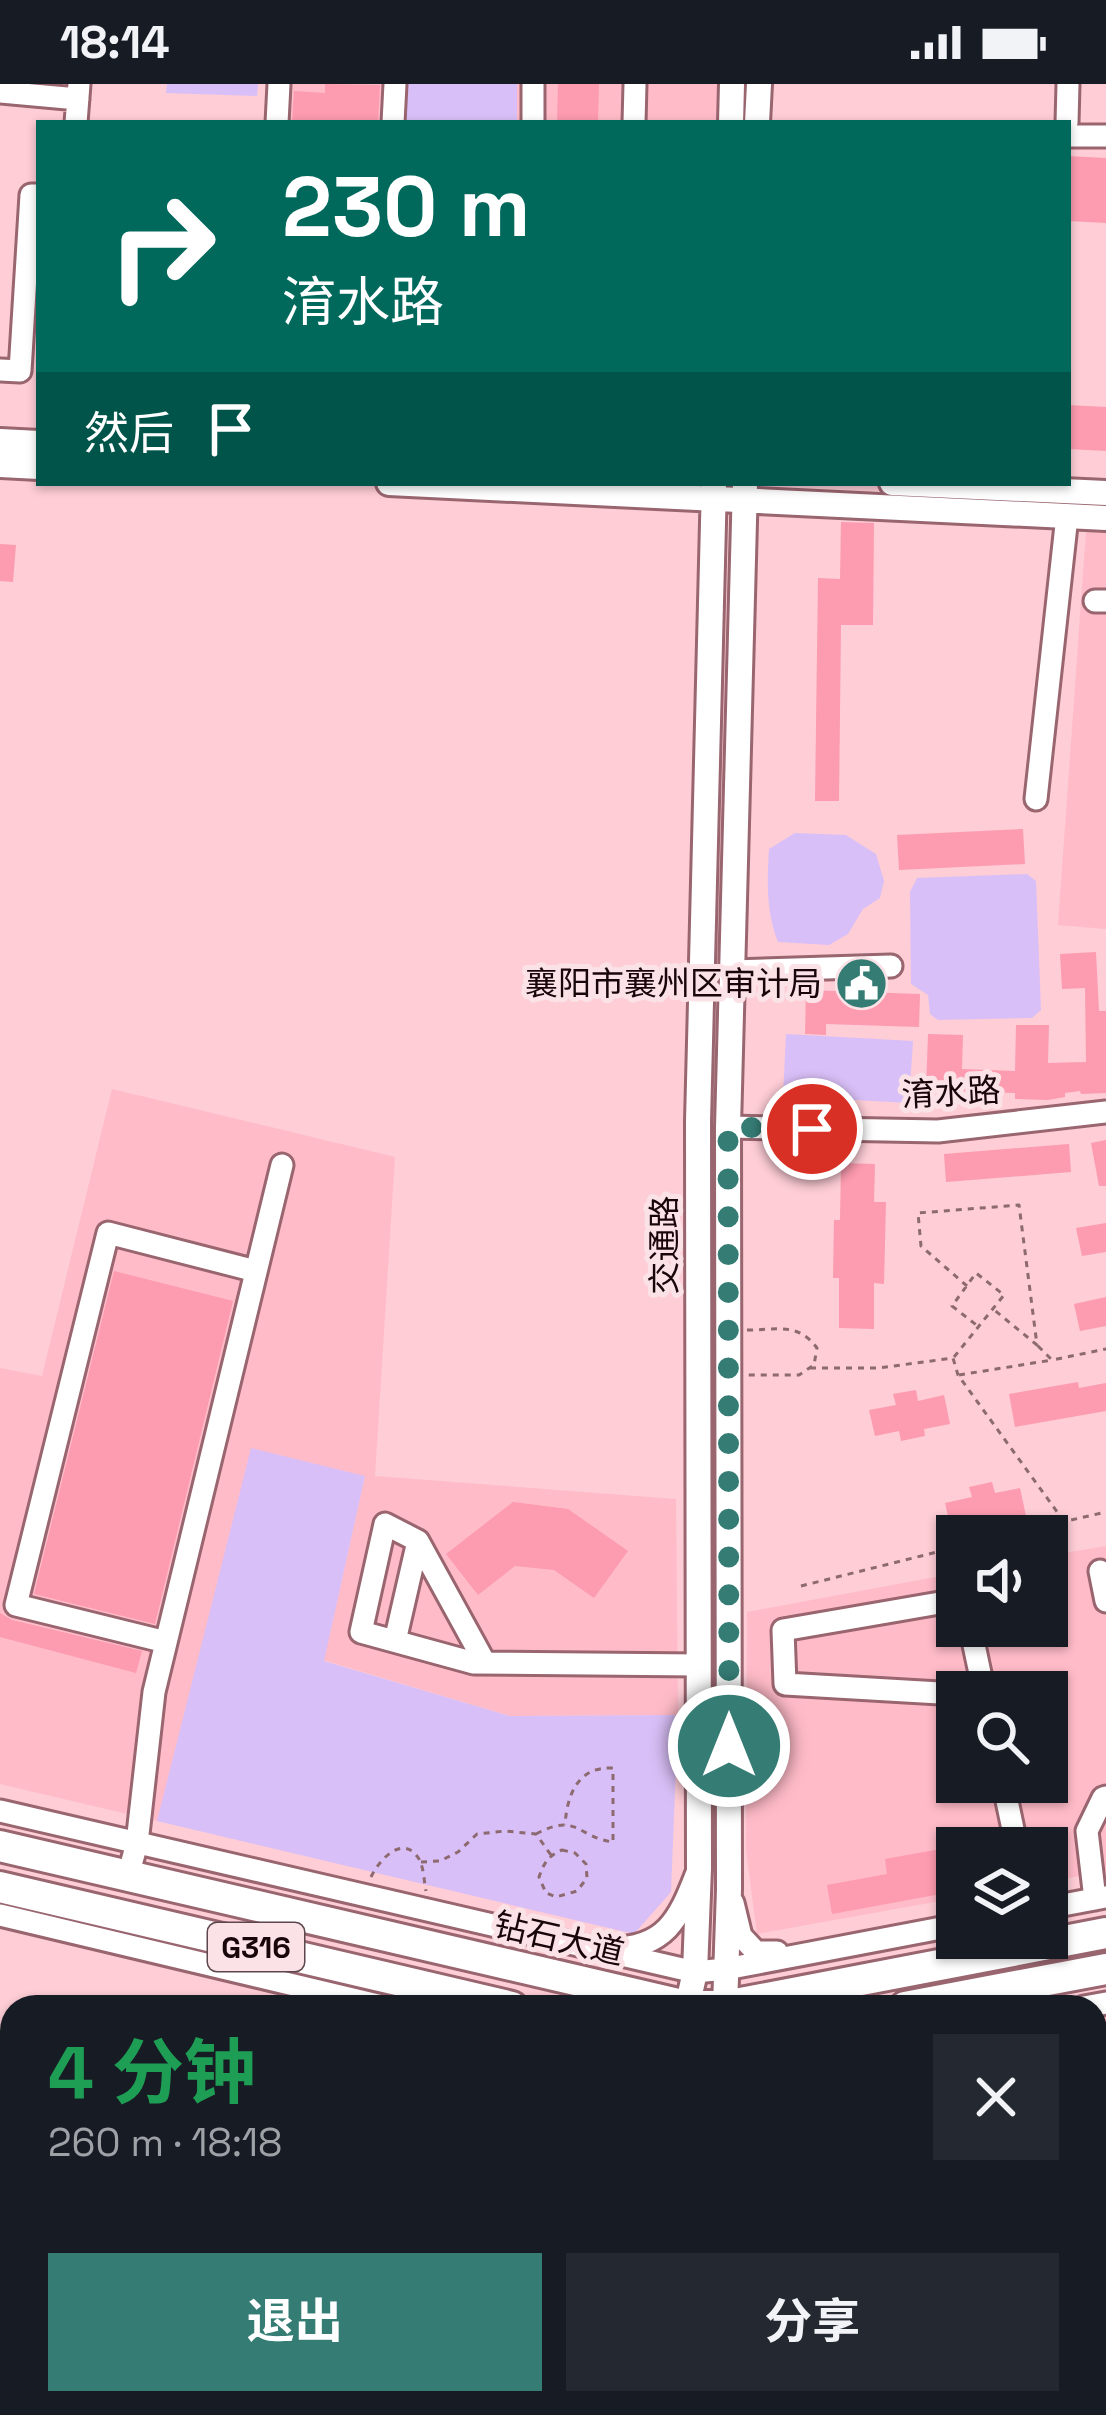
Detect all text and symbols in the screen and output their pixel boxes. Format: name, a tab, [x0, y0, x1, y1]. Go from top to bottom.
text: 18:14	[60, 14, 170, 71]
text: 230 m	[282, 153, 530, 261]
icon: right	[84, 168, 240, 324]
text: 淯水路	[282, 268, 444, 337]
icon: arrive	[198, 396, 264, 462]
text: 然后	[84, 405, 174, 462]
public building icon: 襄阳市襄州区审计局	[833, 956, 889, 1012]
place label: 襄阳市襄州区审计局	[525, 963, 822, 1005]
street label: 淯水路	[900, 1069, 1002, 1117]
pin	[761, 1078, 863, 1180]
icon: arrive	[779, 1096, 845, 1162]
street label: 交通路	[644, 1196, 686, 1295]
map controls	[936, 1515, 1068, 1959]
button: sound	[936, 1515, 1068, 1647]
button: search	[936, 1671, 1068, 1803]
position arrow	[666, 1683, 792, 1809]
button: layers	[936, 1827, 1068, 1959]
street label: 钻石大道	[490, 1904, 628, 1974]
road number: G316	[208, 1923, 304, 1971]
text: 4 分钟	[48, 2027, 256, 2119]
button: close	[933, 2034, 1059, 2160]
text: 260 m · 18:18	[48, 2118, 282, 2167]
button: 退出	[48, 2253, 542, 2391]
button: 分享	[566, 2253, 1059, 2391]

